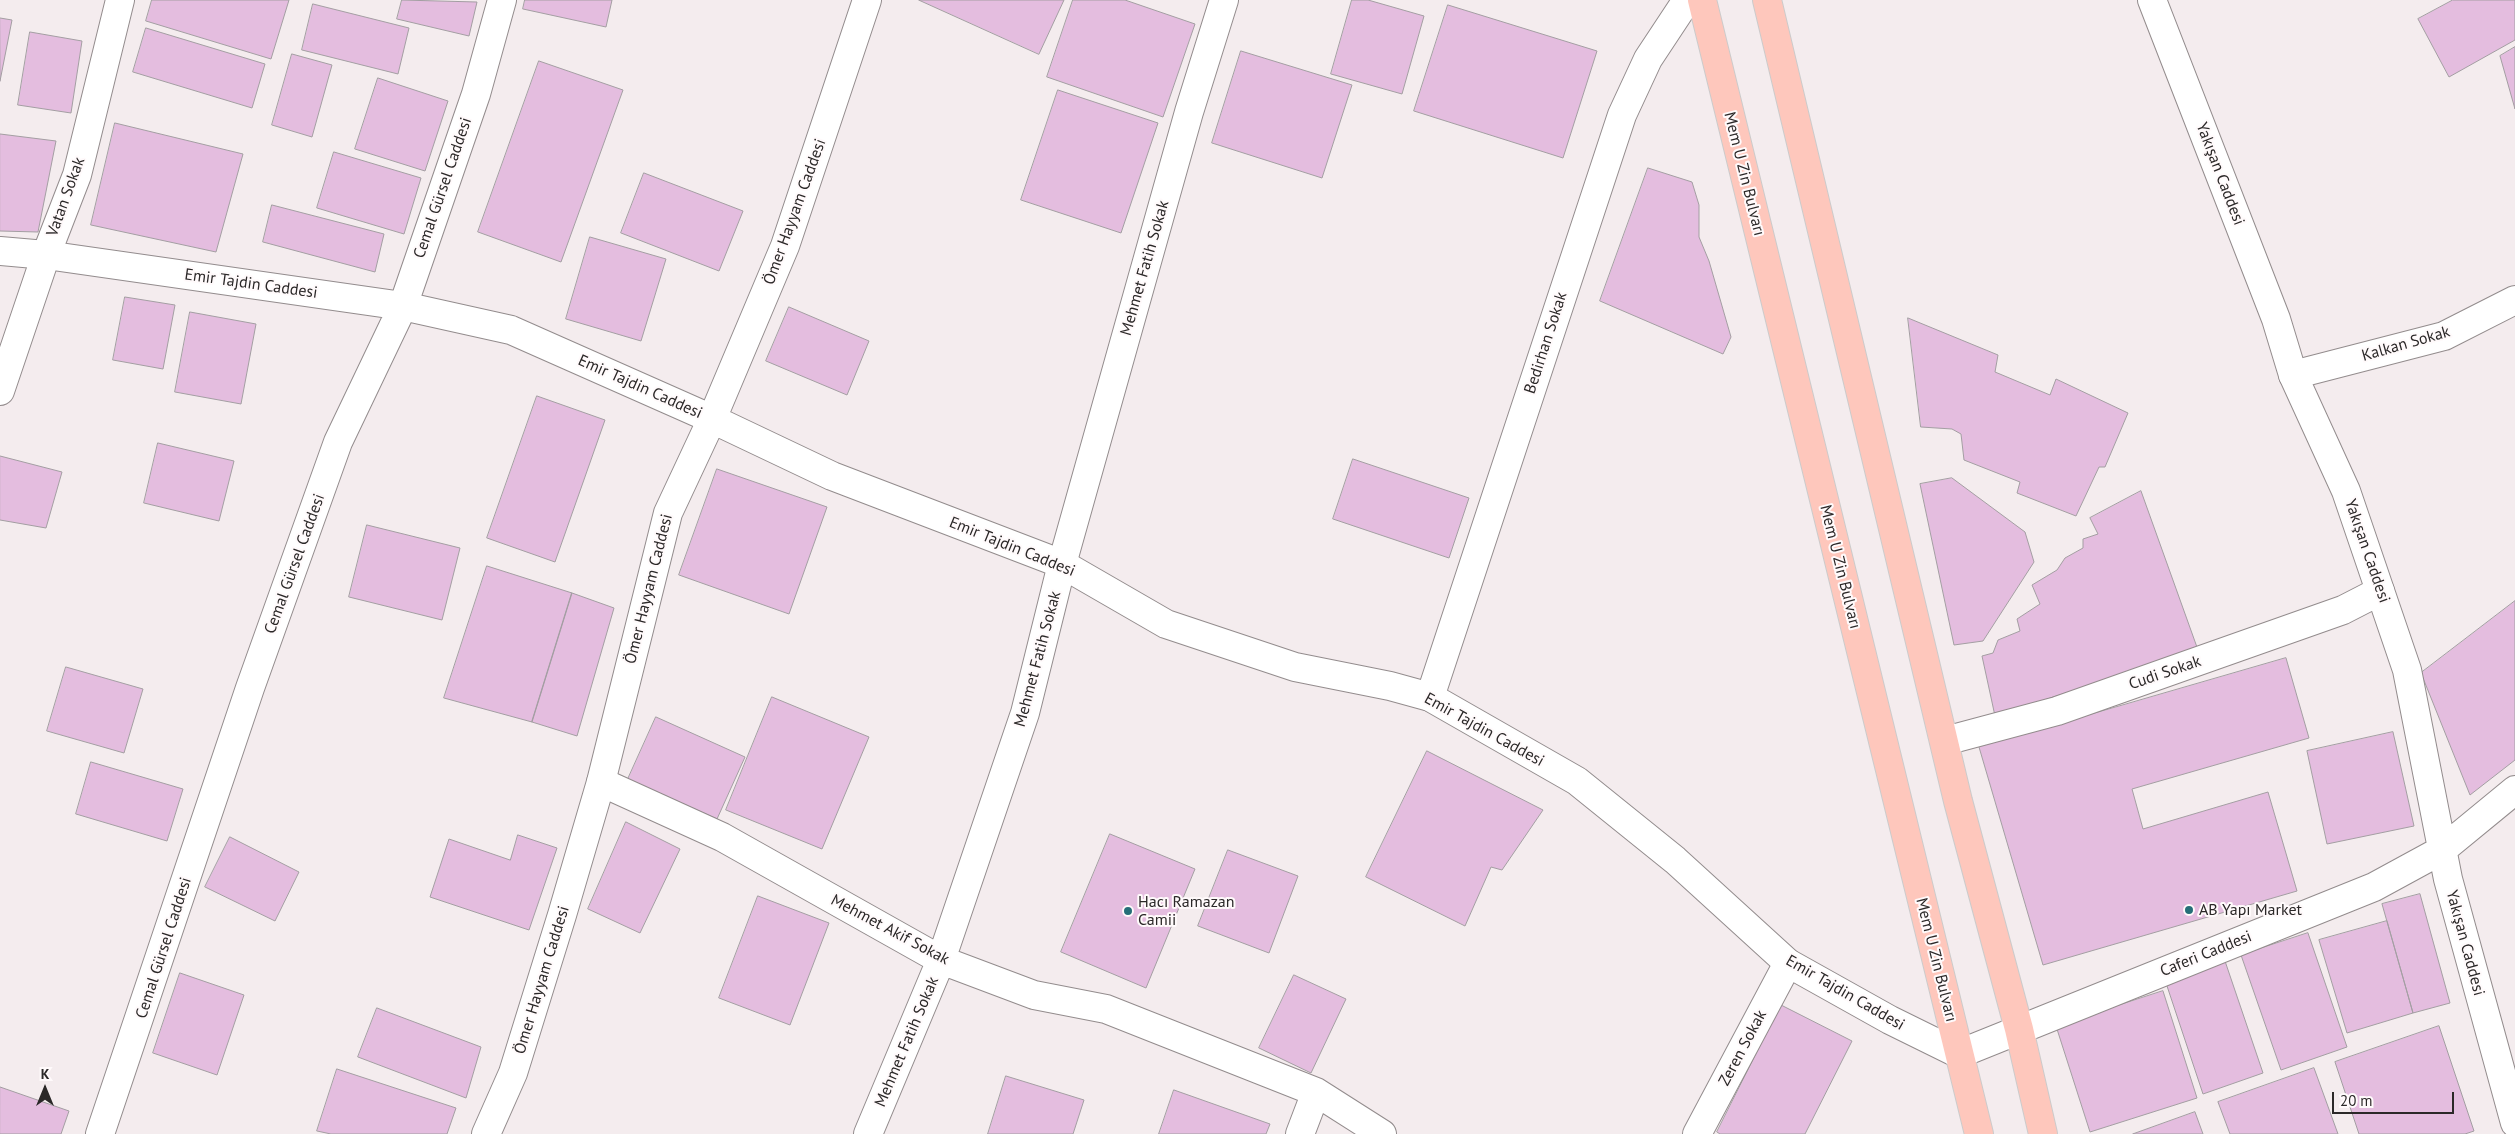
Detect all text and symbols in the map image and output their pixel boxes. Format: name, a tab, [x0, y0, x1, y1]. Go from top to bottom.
street label: Mem U Zin Bulvarı	[1719, 110, 1769, 238]
street label: Cemal Gürsel Caddesi	[410, 115, 476, 261]
street label: Yakışan Caddesi	[2192, 120, 2248, 228]
street label: Ömer Hayyam Caddesi	[760, 136, 830, 288]
street label: Vatan Sokak	[43, 155, 89, 239]
street label: Mehmet Fatih Sokak	[1117, 198, 1173, 338]
street label: Emir Tajdin Caddesi	[183, 265, 319, 303]
street label: Bedirhan Sokak	[1521, 290, 1571, 396]
street label: Kalkan Sokak	[2360, 322, 2452, 366]
street label: Emir Tajdin Caddesi	[575, 351, 705, 423]
street label: Cemal Gürsel Caddesi	[261, 491, 329, 637]
street label: Yakışan Caddesi	[2340, 497, 2394, 605]
street label: Mem U Zin Bulvarı	[1815, 503, 1865, 631]
street label: Ömer Hayyam Caddesi	[621, 512, 677, 666]
street label: Emir Tajdin Caddesi	[946, 513, 1078, 581]
street label: Mehmet Fatih Sokak	[1011, 589, 1065, 729]
street label: Cudi Sokak	[2126, 652, 2204, 694]
street label: Emir Tajdin Caddesi	[1421, 689, 1547, 771]
street label: Cemal Gürsel Caddesi	[132, 875, 196, 1021]
street label: Yakışan Caddesi	[2442, 888, 2488, 998]
street label: Mehmet Akif Sokak	[827, 891, 953, 969]
place label: Hacı Ramazan Camii	[1138, 892, 1235, 930]
street label: Mem U Zin Bulvarı	[1911, 896, 1961, 1024]
place label: AB Yapı Market	[2199, 900, 2302, 920]
street label: Ömer Hayyam Caddesi	[510, 904, 574, 1056]
marker: AB Yapı Market	[2183, 904, 2195, 916]
marker: Hacı Ramazan Camii	[1122, 905, 1134, 917]
street label: Caferi Caddesi	[2157, 927, 2255, 981]
street label: Emir Tajdin Caddesi	[1782, 951, 1908, 1035]
street label: Mehmet Fatih Sokak	[871, 974, 943, 1110]
street label: Zeren Sokak	[1715, 1007, 1771, 1089]
north arrow	[20, 1064, 70, 1114]
text: K	[41, 1065, 49, 1083]
scale bar	[2335, 1082, 2458, 1114]
text: 20 m	[2340, 1091, 2373, 1110]

